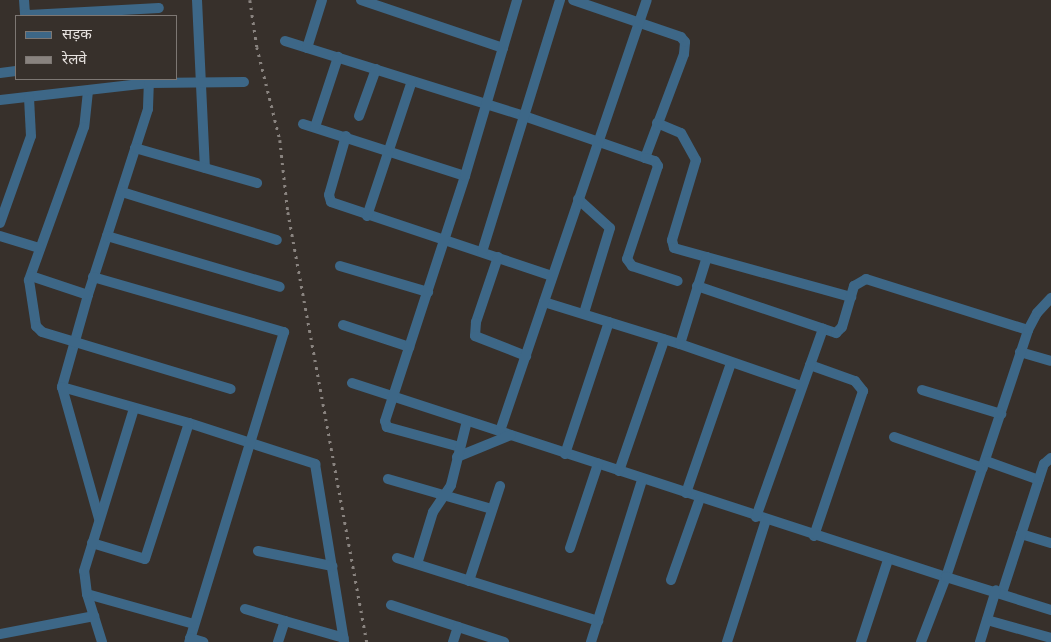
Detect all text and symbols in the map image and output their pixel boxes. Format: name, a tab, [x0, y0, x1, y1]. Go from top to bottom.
legend	[15, 15, 178, 80]
text: सड़क	[62, 25, 92, 44]
text: रेलवे	[62, 50, 87, 69]

